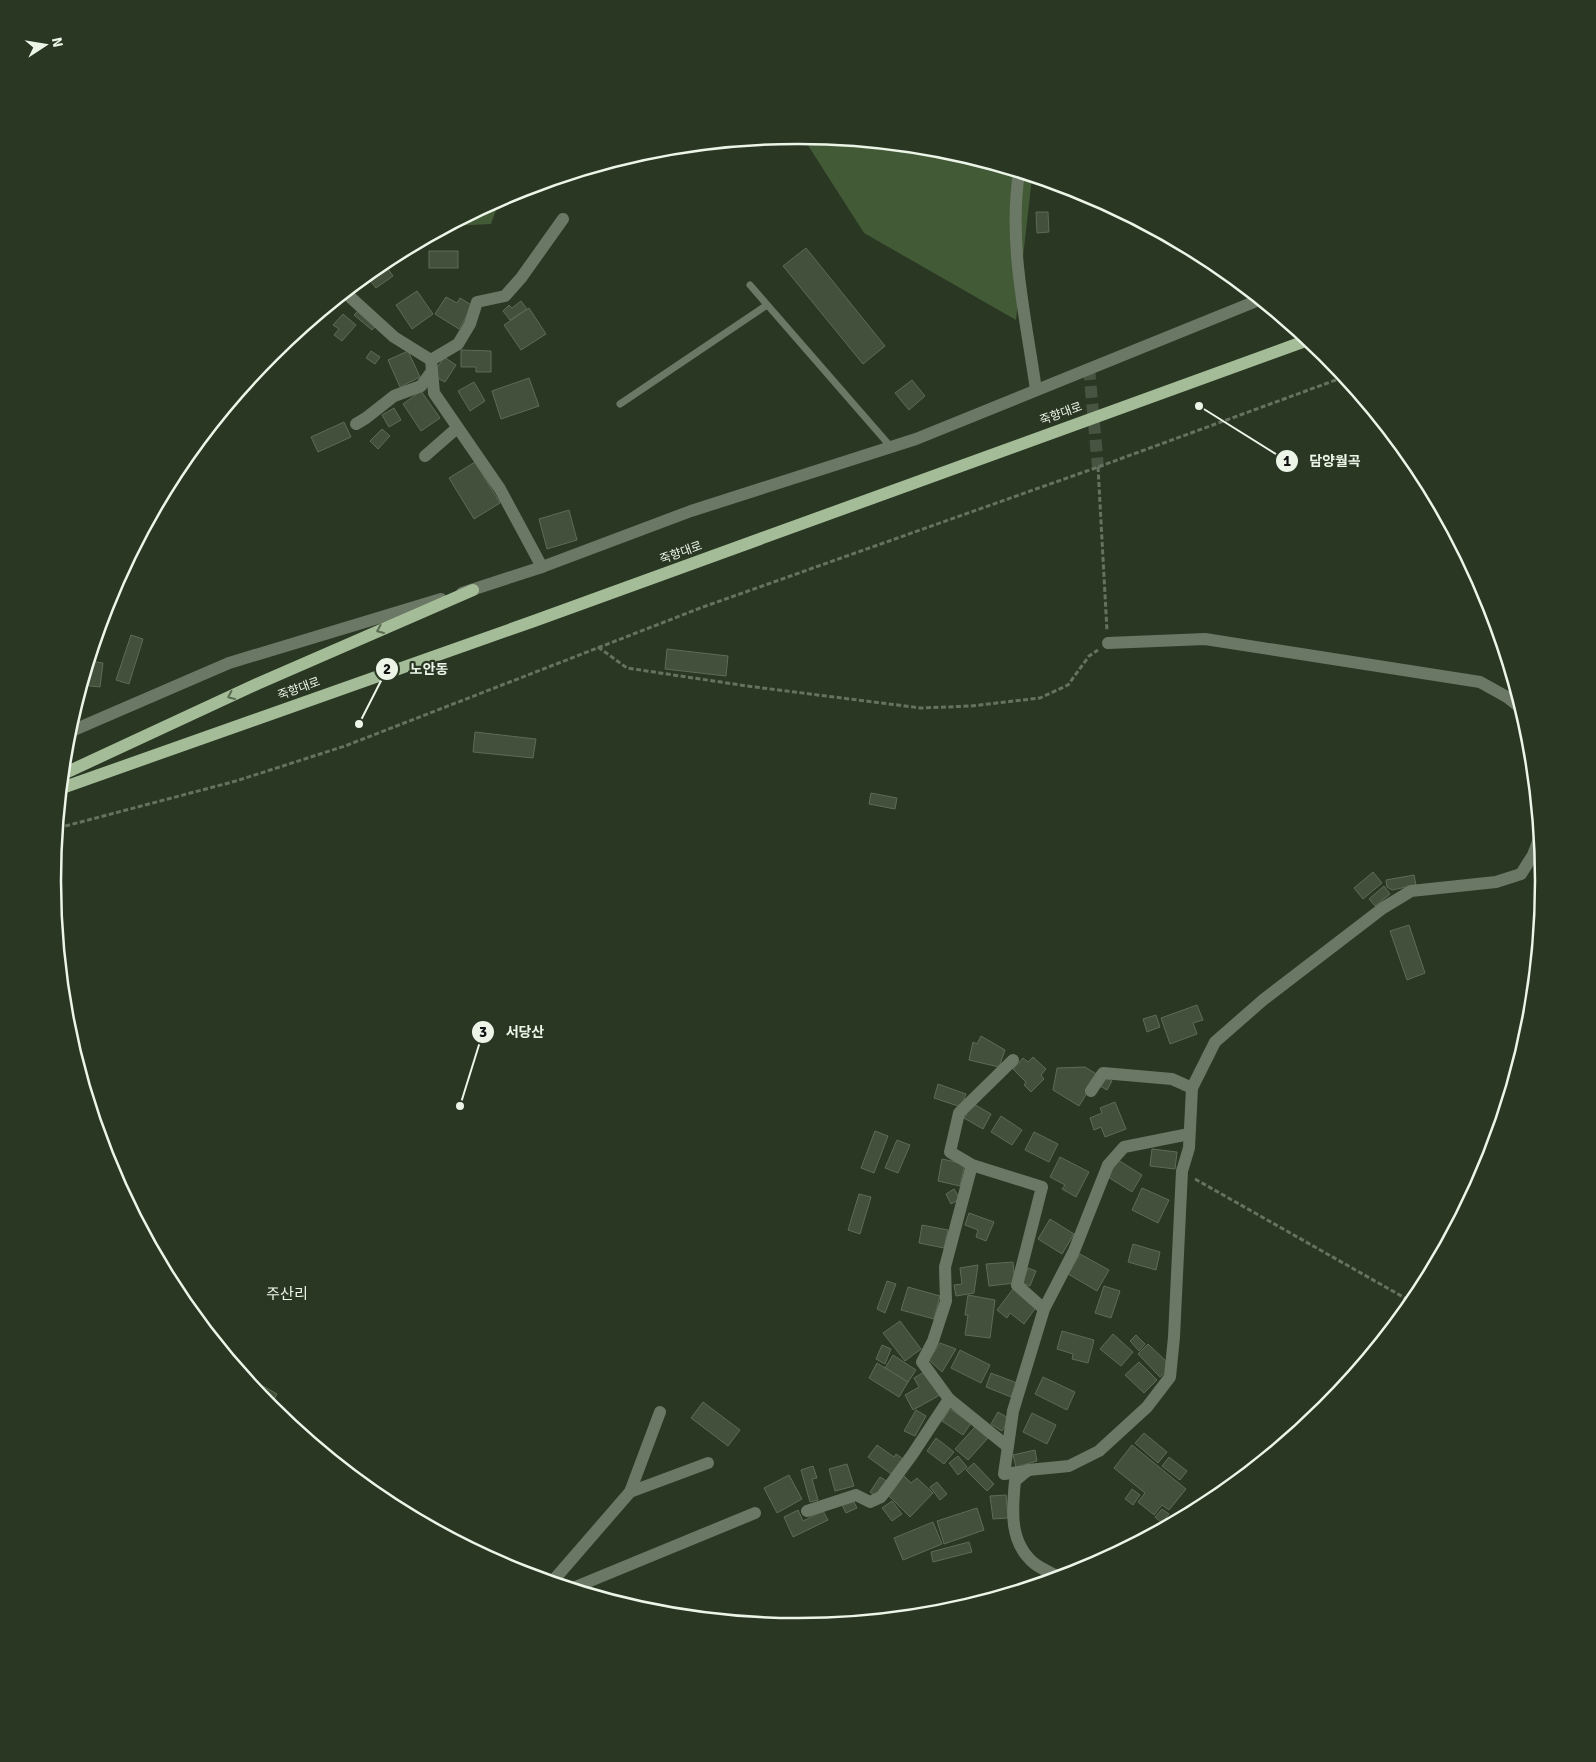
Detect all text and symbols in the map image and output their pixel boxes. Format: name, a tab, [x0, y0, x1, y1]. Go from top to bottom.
north arrow	[20, 20, 70, 70]
text: N	[48, 36, 67, 49]
street label: 죽향대로	[1038, 399, 1084, 429]
callout: 담양월곡	[1274, 446, 1371, 475]
text: 1	[1283, 452, 1291, 470]
text: 담양월곡	[1309, 453, 1361, 470]
street label: 죽향대로	[658, 538, 704, 568]
one-way arrow	[376, 624, 385, 635]
callout: 노안동	[374, 654, 458, 683]
text: 2	[383, 660, 391, 678]
text: 노안동	[410, 661, 448, 678]
street label: 죽향대로	[276, 674, 322, 704]
one-way arrow	[227, 690, 236, 700]
callout: 서당산	[471, 1017, 554, 1046]
text: 3	[479, 1023, 487, 1041]
text: 서당산	[506, 1024, 544, 1041]
district label: 주산리	[266, 1285, 308, 1303]

